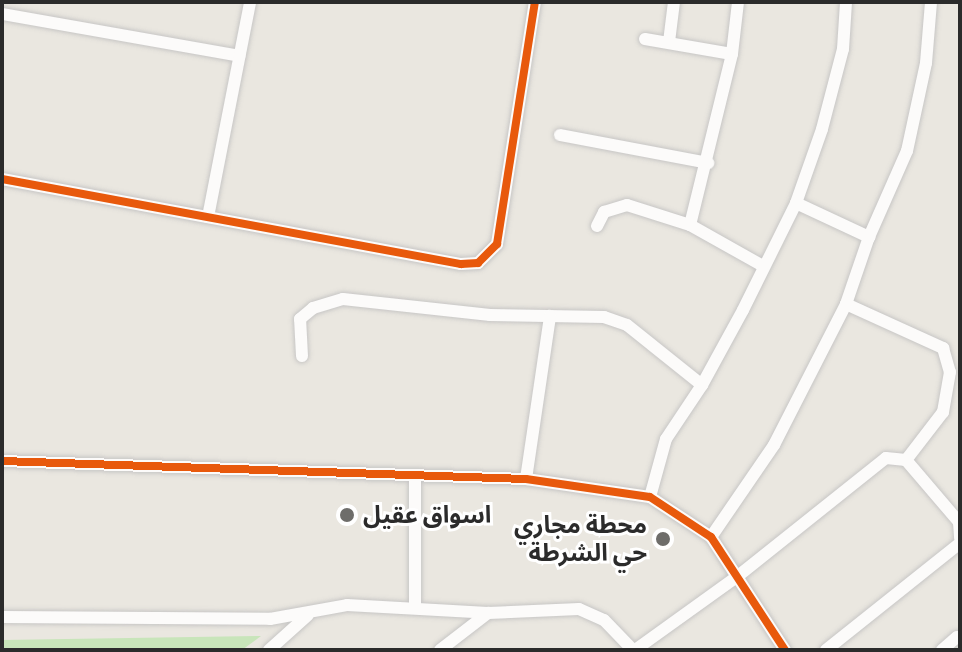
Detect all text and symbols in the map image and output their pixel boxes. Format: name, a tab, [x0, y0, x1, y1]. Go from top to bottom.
place label: اسواق عقيل	[363, 501, 491, 529]
marker: اسواق عقيل	[338, 506, 356, 524]
place label: محطة مجاري حي الشرطة	[514, 511, 647, 567]
marker: محطة مجاري حي الشرطة	[654, 530, 672, 548]

